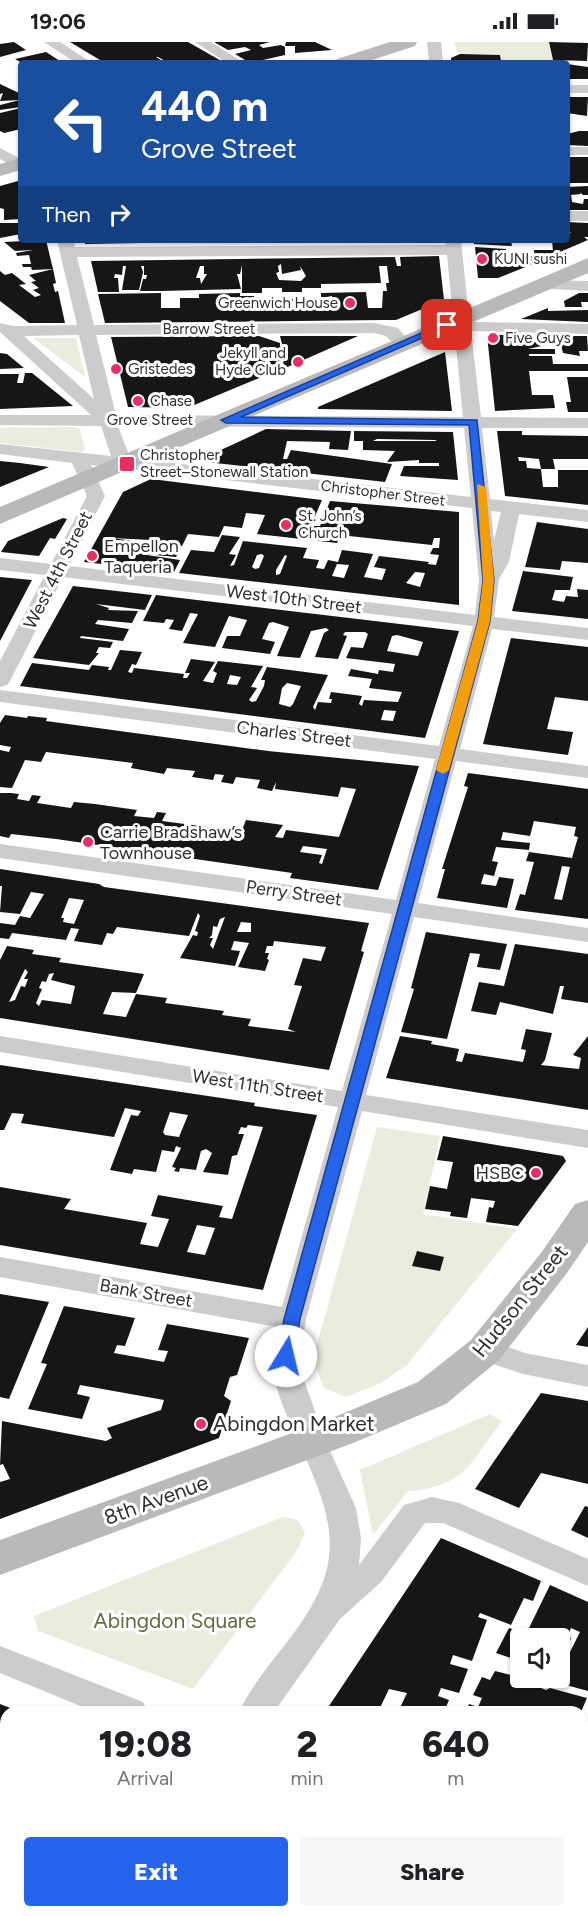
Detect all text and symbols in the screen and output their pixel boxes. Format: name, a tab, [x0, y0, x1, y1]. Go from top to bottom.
text: 19:06	[30, 8, 86, 35]
text: 440 m	[141, 81, 268, 132]
icon: left	[42, 84, 120, 162]
text: Grove Street	[141, 132, 297, 165]
icon: right	[103, 198, 136, 231]
text: Then	[42, 201, 91, 228]
place label: KUNI sushi	[494, 250, 567, 268]
marker: KUNI sushi	[475, 252, 489, 266]
place label: Greenwich House	[218, 294, 338, 312]
marker: Greenwich House	[343, 296, 357, 310]
pin	[421, 299, 472, 350]
icon: arrive	[430, 308, 463, 341]
street label: Barrow Street	[163, 320, 256, 338]
place label: Five Guys	[505, 329, 571, 347]
marker: Five Guys	[486, 331, 500, 345]
place label: Jekyll and Hyde Club	[215, 344, 286, 379]
marker: Jekyll and Hyde Club	[291, 355, 305, 369]
place label: Gristedes	[128, 360, 193, 378]
marker: Gristedes	[109, 362, 123, 376]
place label: Chase	[150, 392, 192, 410]
marker: Chase	[131, 394, 145, 408]
street label: Grove Street	[107, 411, 194, 429]
place label: Christopher Street–Stonewall Station	[140, 446, 308, 481]
marker: Christopher Street–Stonewall Station	[118, 455, 136, 473]
street label: Christopher Street	[320, 476, 447, 510]
street label: West 4th Street	[19, 507, 97, 632]
place label: St. John’s Church	[298, 507, 362, 542]
marker: St. John’s Church	[279, 518, 293, 532]
place label: Empellon Taqueria	[104, 535, 179, 578]
marker: Empellon Taqueria	[85, 549, 99, 563]
street label: West 10th Street	[225, 580, 363, 618]
street label: Charles Street	[235, 716, 353, 752]
place label: Carrie Bradshaw’s Townhouse	[100, 821, 242, 864]
marker: Carrie Bradshaw’s Townhouse	[81, 835, 95, 849]
street label: Perry Street	[245, 875, 344, 911]
street label: West 11th Street	[191, 1065, 325, 1107]
place label: HSBC	[475, 1162, 524, 1184]
marker: HSBC	[529, 1166, 543, 1180]
street label: Hudson Street	[467, 1239, 573, 1362]
street label: Bank Street	[98, 1274, 194, 1312]
position arrow	[254, 1324, 318, 1388]
place label: Abingdon Market	[213, 1411, 375, 1436]
marker: Abingdon Market	[194, 1417, 208, 1431]
street label: 8th Avenue	[100, 1469, 211, 1530]
park label: Abingdon Square	[94, 1608, 256, 1633]
map controls	[510, 1628, 570, 1688]
button: sound	[510, 1628, 570, 1688]
text: 19:08	[99, 1723, 192, 1766]
text: 2	[296, 1723, 318, 1766]
text: 640	[422, 1723, 489, 1766]
text: Arrival	[117, 1766, 174, 1790]
text: min	[291, 1766, 323, 1790]
text: m	[447, 1766, 464, 1790]
button: Exit	[24, 1837, 288, 1906]
button: Share	[300, 1837, 564, 1906]

